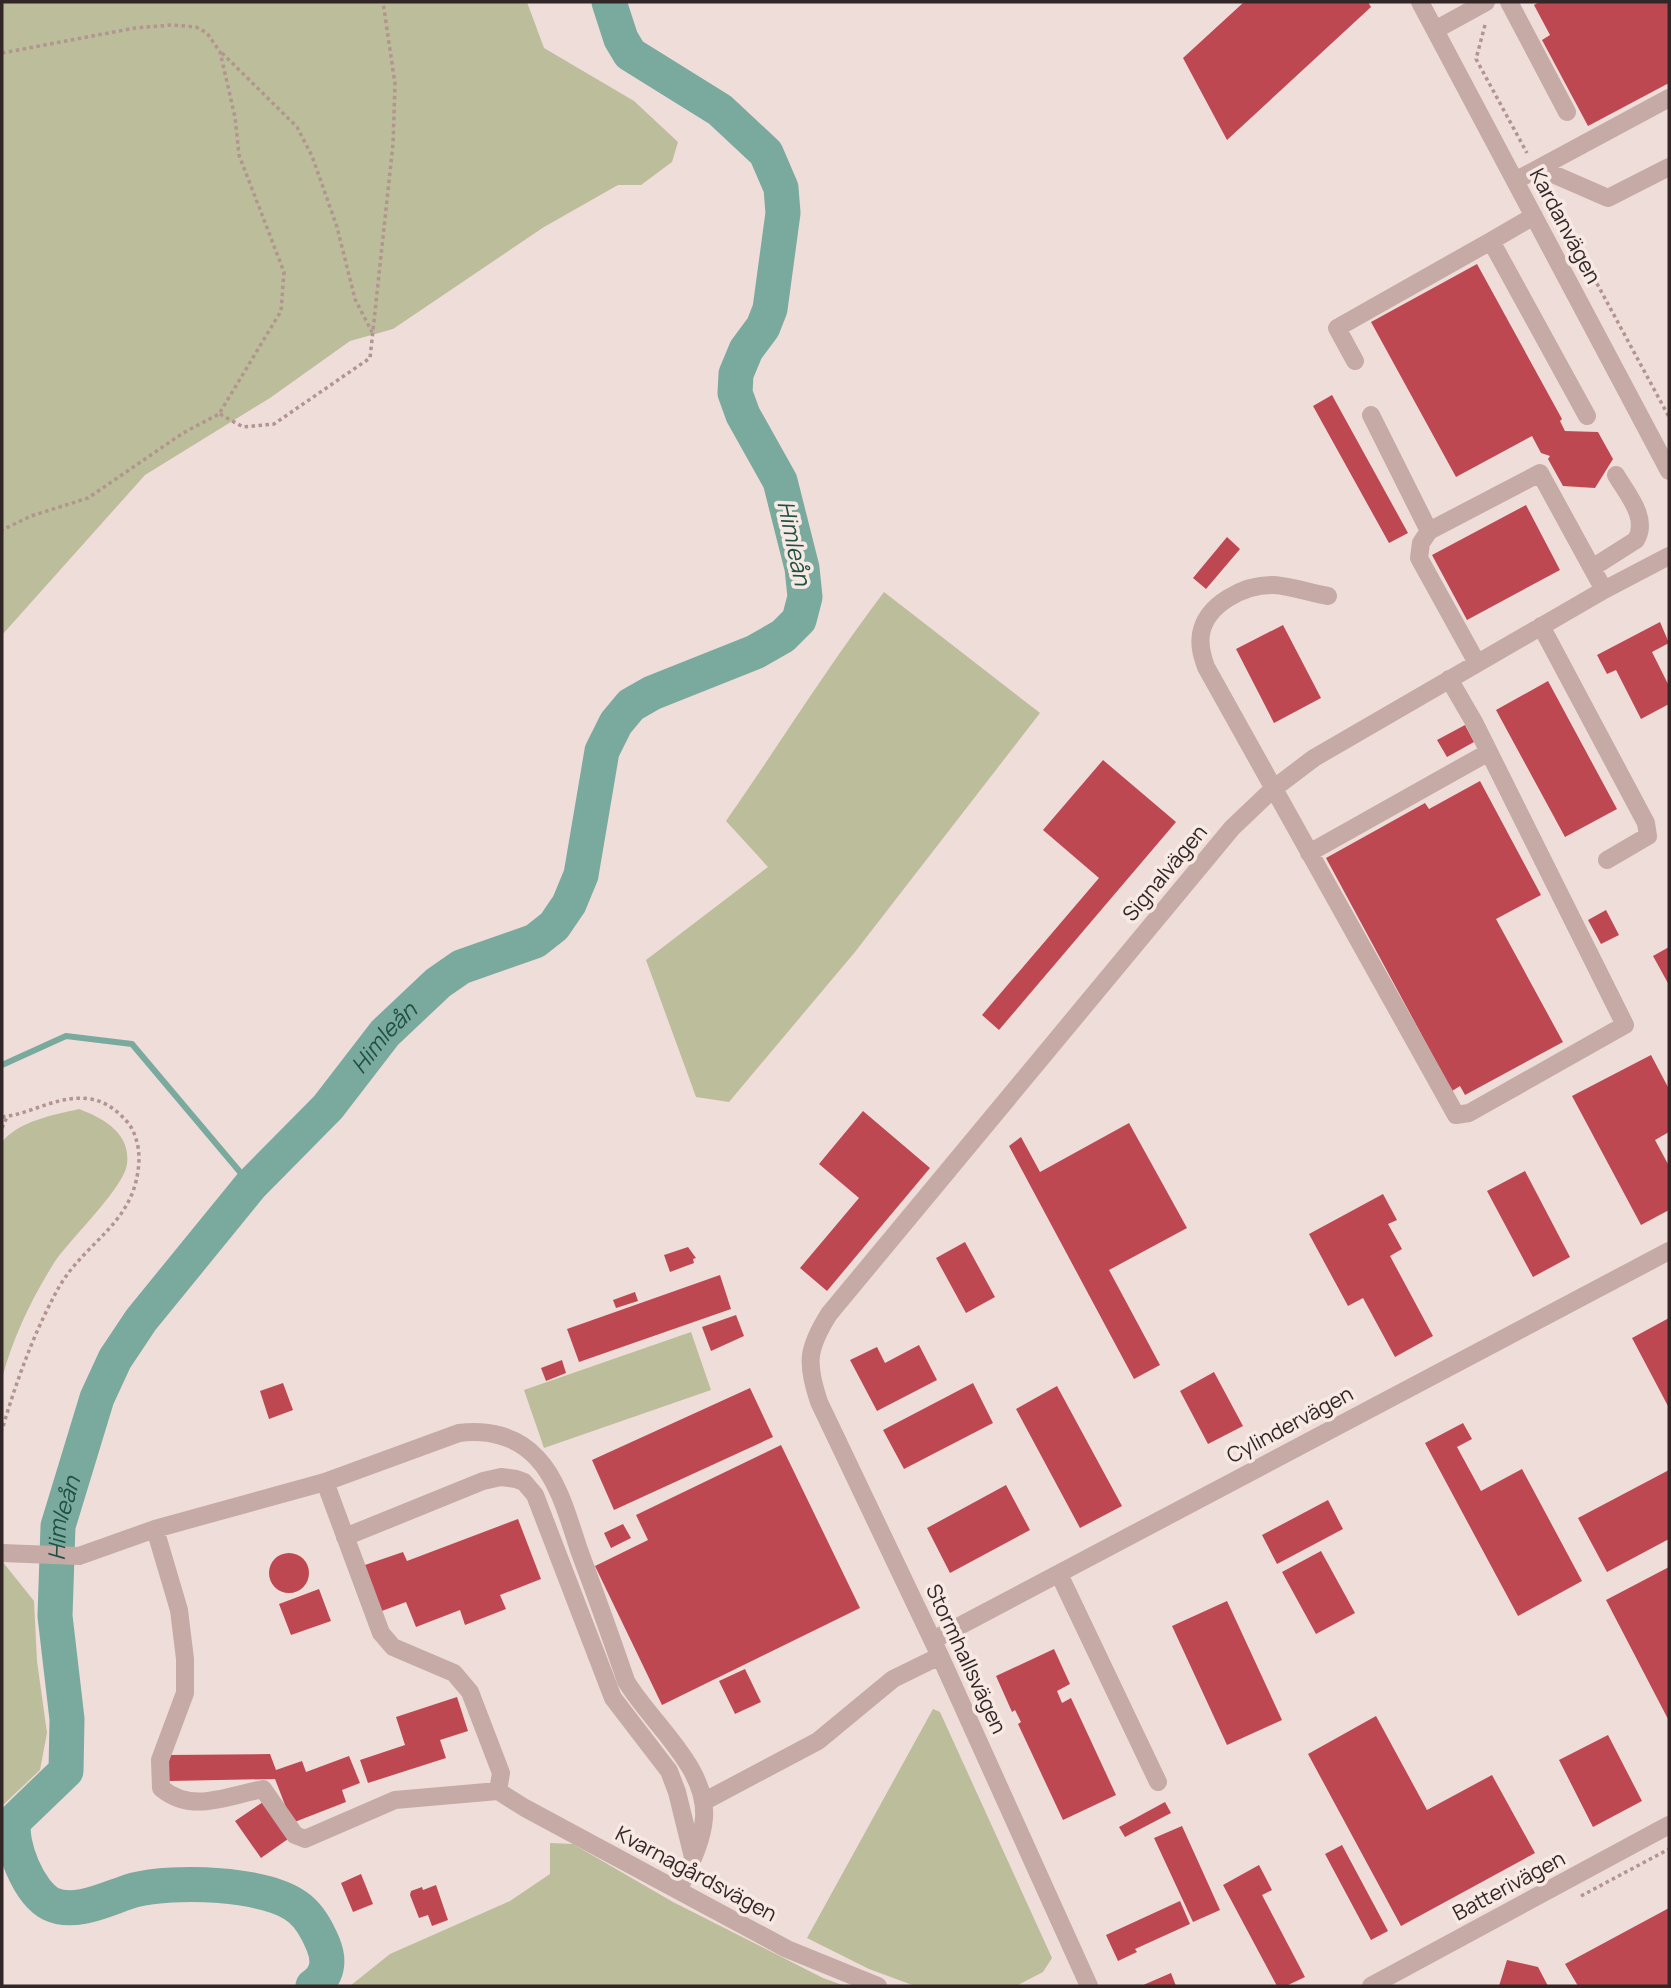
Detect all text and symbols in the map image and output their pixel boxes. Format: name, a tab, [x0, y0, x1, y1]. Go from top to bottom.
street label: Kardanvägen	[1524, 163, 1608, 288]
water label: Himleån	[770, 498, 820, 589]
street label: Signalvägen	[1116, 818, 1213, 927]
water label: Himleån	[343, 993, 424, 1080]
street label: Cylindervägen	[1222, 1379, 1358, 1469]
water label: Himleån	[40, 1471, 88, 1561]
street label: Stormhallsvägen	[920, 1579, 1014, 1738]
street label: Kvarnagårdsvägen	[611, 1819, 782, 1927]
street label: Batterivägen	[1447, 1844, 1570, 1926]

